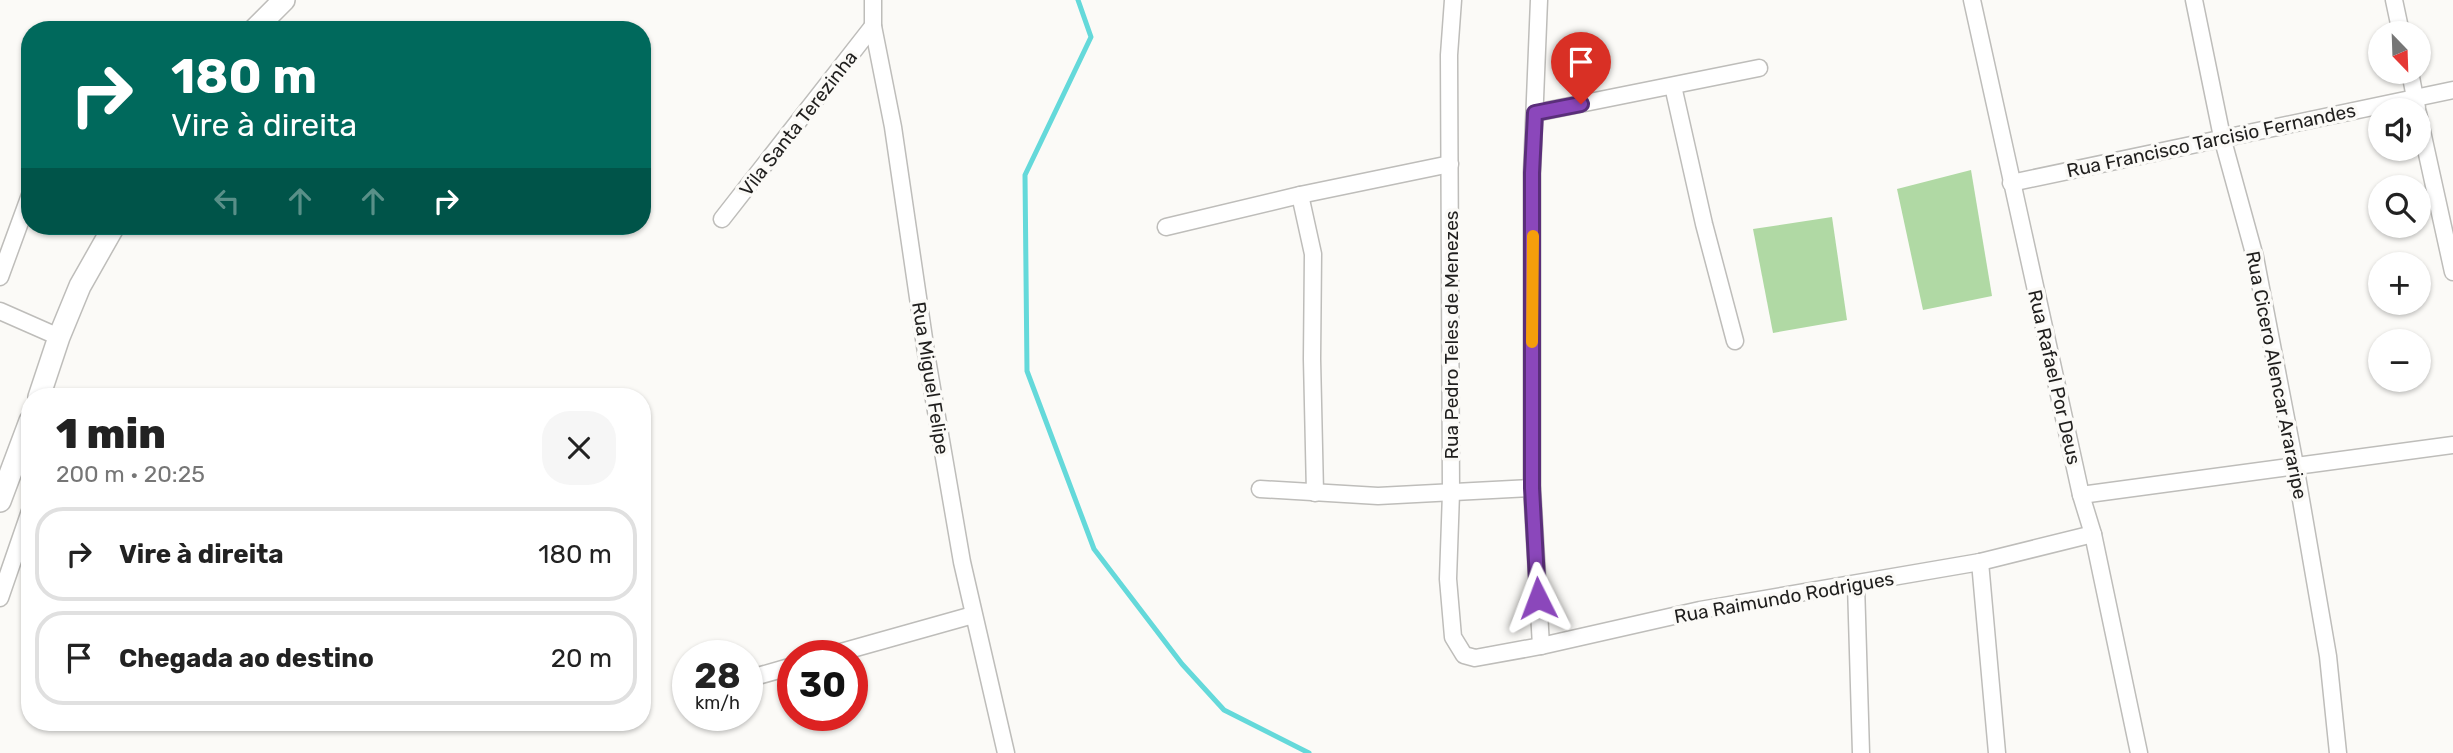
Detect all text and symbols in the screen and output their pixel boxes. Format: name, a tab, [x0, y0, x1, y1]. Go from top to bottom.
north arrow	[2368, 21, 2431, 84]
map controls	[2368, 21, 2431, 392]
pin	[1551, 32, 1611, 104]
icon: arrive	[1562, 43, 1600, 81]
street label: Vila Santa Terezinha	[735, 46, 862, 200]
text: 180 m	[171, 47, 317, 105]
icon: right	[56, 49, 147, 140]
button: sound	[2368, 98, 2431, 161]
street label: Rua Francisco Tarcisio Fernandes	[2064, 99, 2358, 182]
text: Vire à direita	[171, 106, 357, 144]
button: search	[2368, 175, 2431, 238]
icon: left	[208, 182, 246, 220]
icon: ahead	[281, 182, 319, 220]
icon: ahead	[354, 182, 392, 220]
icon: right	[427, 182, 465, 220]
street label: Rua Pedro Teles de Menezes	[1440, 211, 1463, 459]
street label: Rua Cicero Alencar Arararipe	[2241, 249, 2312, 501]
button: +	[2368, 252, 2431, 315]
street label: Rua Rafael Por Deus	[2023, 287, 2086, 467]
street label: Rua Miguel Felipe	[907, 300, 954, 456]
button: −	[2368, 329, 2431, 392]
text: 1 min	[56, 409, 166, 459]
button: close	[542, 411, 616, 485]
text: 200 m · 20:25	[56, 460, 205, 488]
icon: right	[60, 535, 98, 573]
text: Vire à direita	[119, 539, 284, 570]
text: 180 m	[538, 539, 612, 570]
position arrow	[1501, 561, 1575, 635]
street label: Rua Raimundo Rodrigues	[1672, 567, 1896, 628]
icon: arrive	[60, 639, 98, 677]
speed limit sign: 30	[777, 640, 868, 731]
text: Chegada ao destino	[119, 643, 374, 674]
text: 20 m	[551, 643, 612, 674]
text: 28	[694, 655, 741, 697]
text: km/h	[695, 692, 740, 714]

